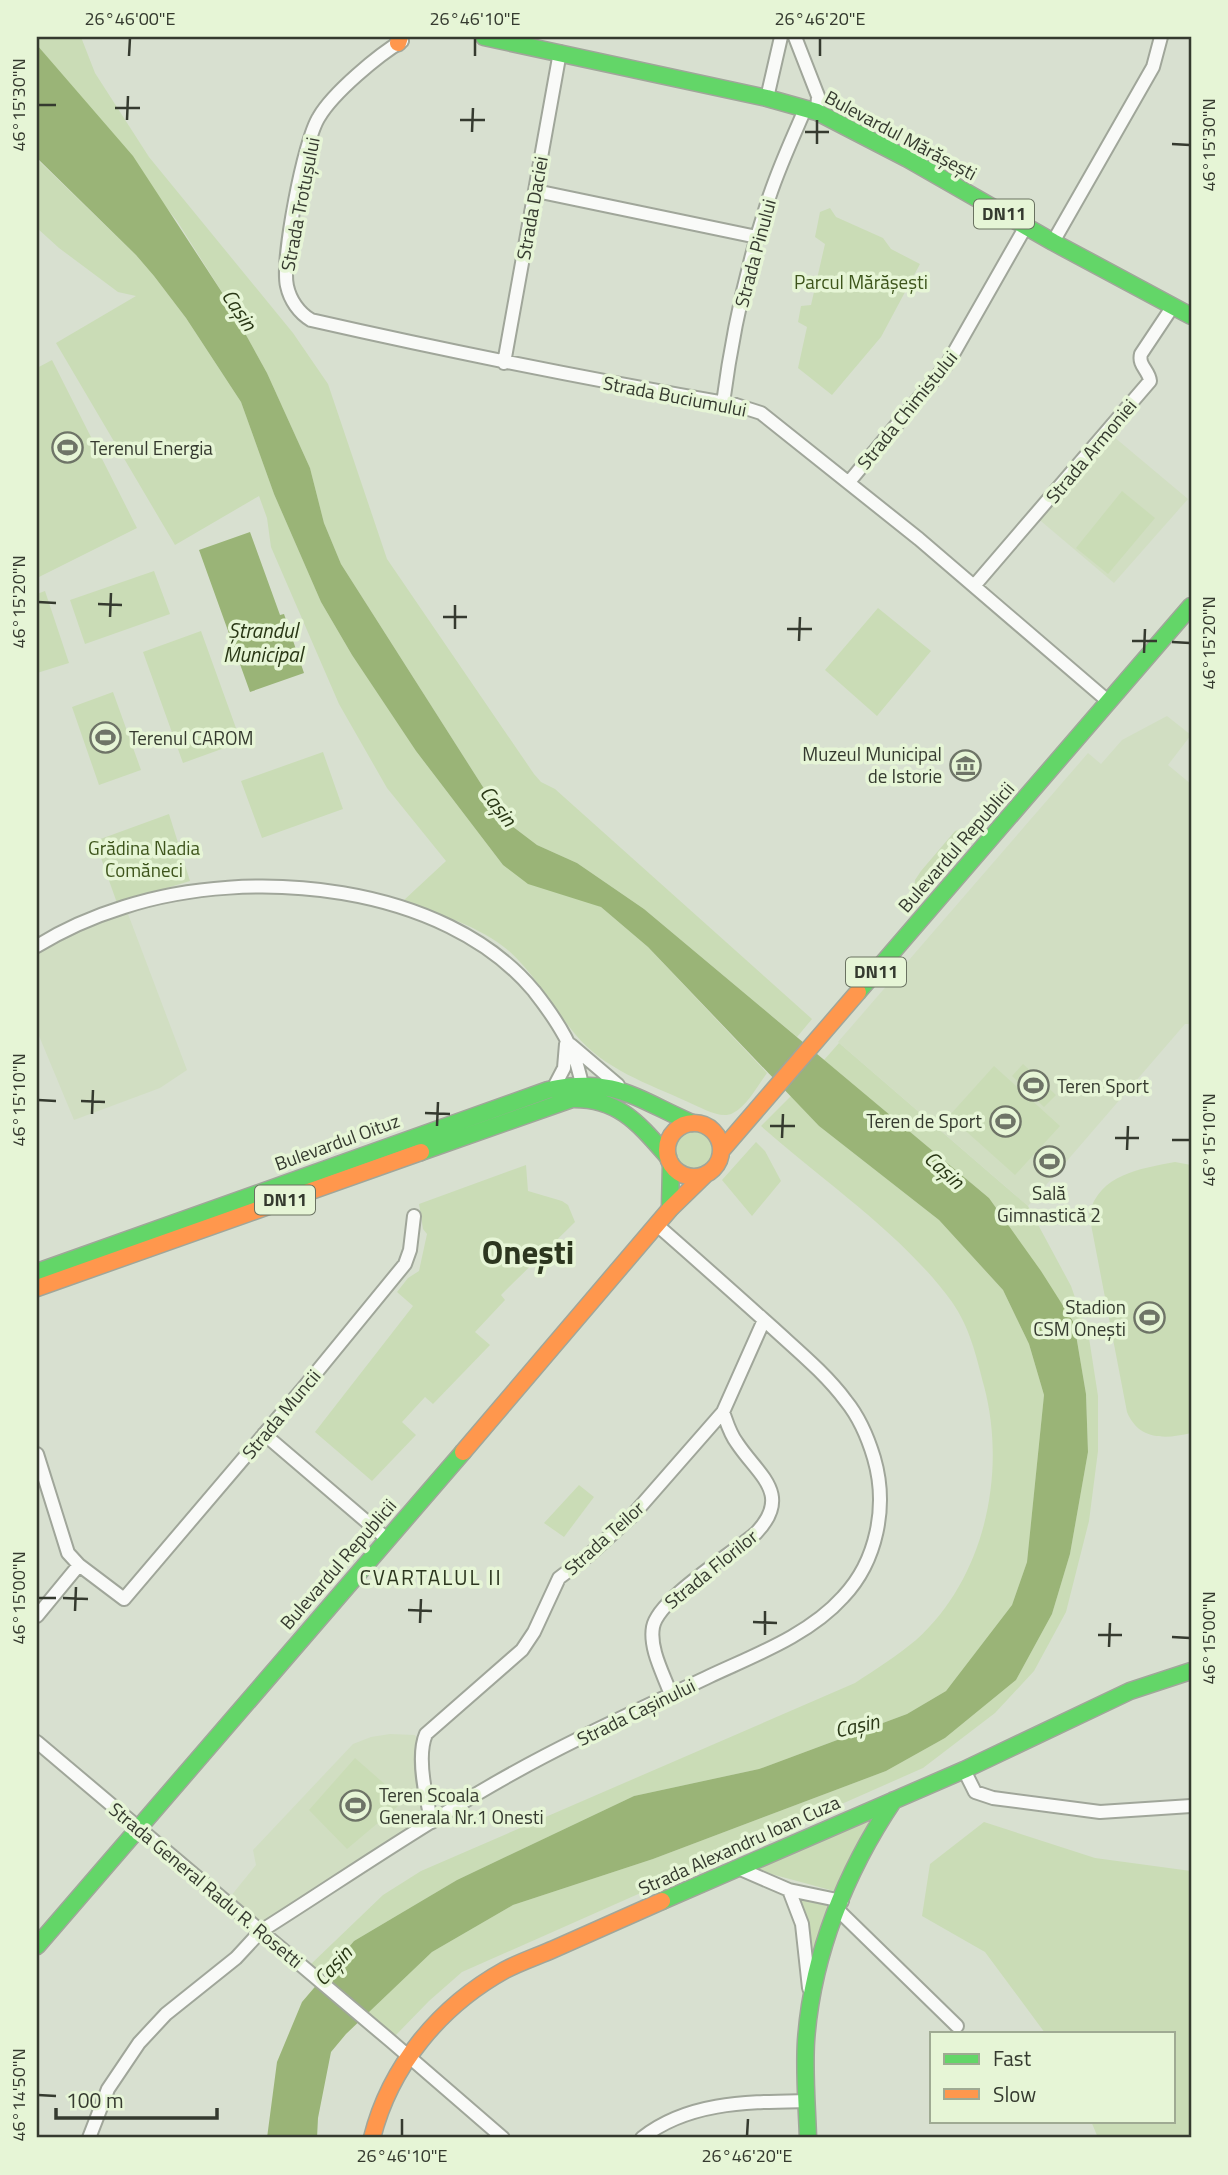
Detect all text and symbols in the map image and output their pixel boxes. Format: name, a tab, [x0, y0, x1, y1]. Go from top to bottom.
text: 26°46'00"E	[85, 5, 176, 32]
text: 26°46'10"E	[430, 5, 521, 32]
text: 26°46'20"E	[775, 5, 866, 32]
text: 46°15'30"N	[5, 58, 32, 152]
street label: Bulevardul Mărășești	[820, 82, 983, 187]
text: 46°15'30"N	[1195, 98, 1222, 192]
street label: Strada Trotușului	[272, 135, 327, 273]
street label: Strada Daciei	[508, 154, 555, 262]
street label: Strada Pinului	[726, 196, 783, 310]
road number: DN11	[974, 200, 1034, 229]
park label: Parcul Mărășești	[794, 267, 928, 296]
water label: Cașin	[214, 282, 266, 337]
street label: Strada Chimistului	[850, 344, 964, 475]
street label: Strada Buciumului	[601, 367, 749, 424]
street label: Strada Armoniei	[1038, 392, 1143, 509]
sports icon: Terenul Energia	[50, 431, 84, 465]
place label: Terenul Energia	[90, 433, 213, 462]
text: 46°15'20"N	[5, 555, 32, 649]
text: 46°15'20"N	[1195, 596, 1222, 690]
water label: Ștrandul Municipal	[223, 614, 305, 670]
sports icon: Terenul CAROM	[89, 721, 123, 755]
place label: Terenul CAROM	[129, 723, 254, 752]
place label: Muzeul Municipal de Istorie	[802, 739, 942, 790]
museum icon: Muzeul Municipal de Istorie	[948, 748, 982, 782]
street label: Bulevardul Republicii	[890, 775, 1021, 919]
water label: Cașin	[472, 778, 525, 833]
park label: Grădina Nadia Comăneci	[88, 833, 201, 884]
road number: DN11	[846, 958, 906, 987]
text: 46°15'10"N	[5, 1053, 32, 1147]
sports icon: Teren Sport	[1017, 1069, 1051, 1103]
place label: Teren Sport	[1057, 1071, 1149, 1100]
text: 46°15'10"N	[1195, 1093, 1222, 1187]
sports icon: Teren de Sport	[988, 1104, 1022, 1138]
street label: Bulevardul Oituz	[270, 1105, 403, 1178]
place label: Teren de Sport	[866, 1106, 982, 1135]
water label: Cașin	[917, 1142, 972, 1196]
sports icon: Sală Gimnastică 2	[1032, 1145, 1066, 1179]
place label: Sală Gimnastică 2	[997, 1178, 1101, 1229]
road number: DN11	[255, 1185, 315, 1214]
district label: Onești	[482, 1227, 574, 1277]
place label: Stadion CSM Onești	[1033, 1292, 1126, 1343]
sports icon: Stadion CSM Onești	[1132, 1301, 1166, 1335]
street label: Strada Muncii	[234, 1362, 327, 1465]
street label: Bulevardul Republicii	[272, 1492, 403, 1636]
street label: Strada Teilor	[557, 1493, 651, 1582]
street label: Strada Florilor	[658, 1522, 764, 1615]
text: 46°15'00"N	[5, 1551, 32, 1645]
district label: CVARTALUL II	[359, 1561, 503, 1593]
text: 46°15'00"N	[1195, 1591, 1222, 1685]
street label: Strada Cașinului	[572, 1670, 700, 1753]
water label: Cașin	[831, 1704, 883, 1746]
place label: Teren Scoala Generala Nr.1 Onesti	[379, 1780, 544, 1831]
street label: Strada Alexandru Ioan Cuza	[633, 1787, 845, 1902]
sports icon: Teren Scoala Generala Nr.1 Onesti	[339, 1789, 373, 1823]
street label: Strada General Radu R. Rosetti	[103, 1795, 310, 1975]
water label: Cașin	[305, 1938, 359, 1993]
legend	[930, 2032, 1176, 2122]
text: Fast	[993, 2042, 1032, 2074]
text: 46°14'50"N	[5, 2048, 32, 2142]
scale bar	[56, 2077, 217, 2121]
text: Slow	[993, 2078, 1036, 2110]
text: 100 m	[66, 2084, 123, 2116]
text: 26°46'10"E	[357, 2142, 448, 2169]
text: 26°46'20"E	[702, 2142, 793, 2169]

